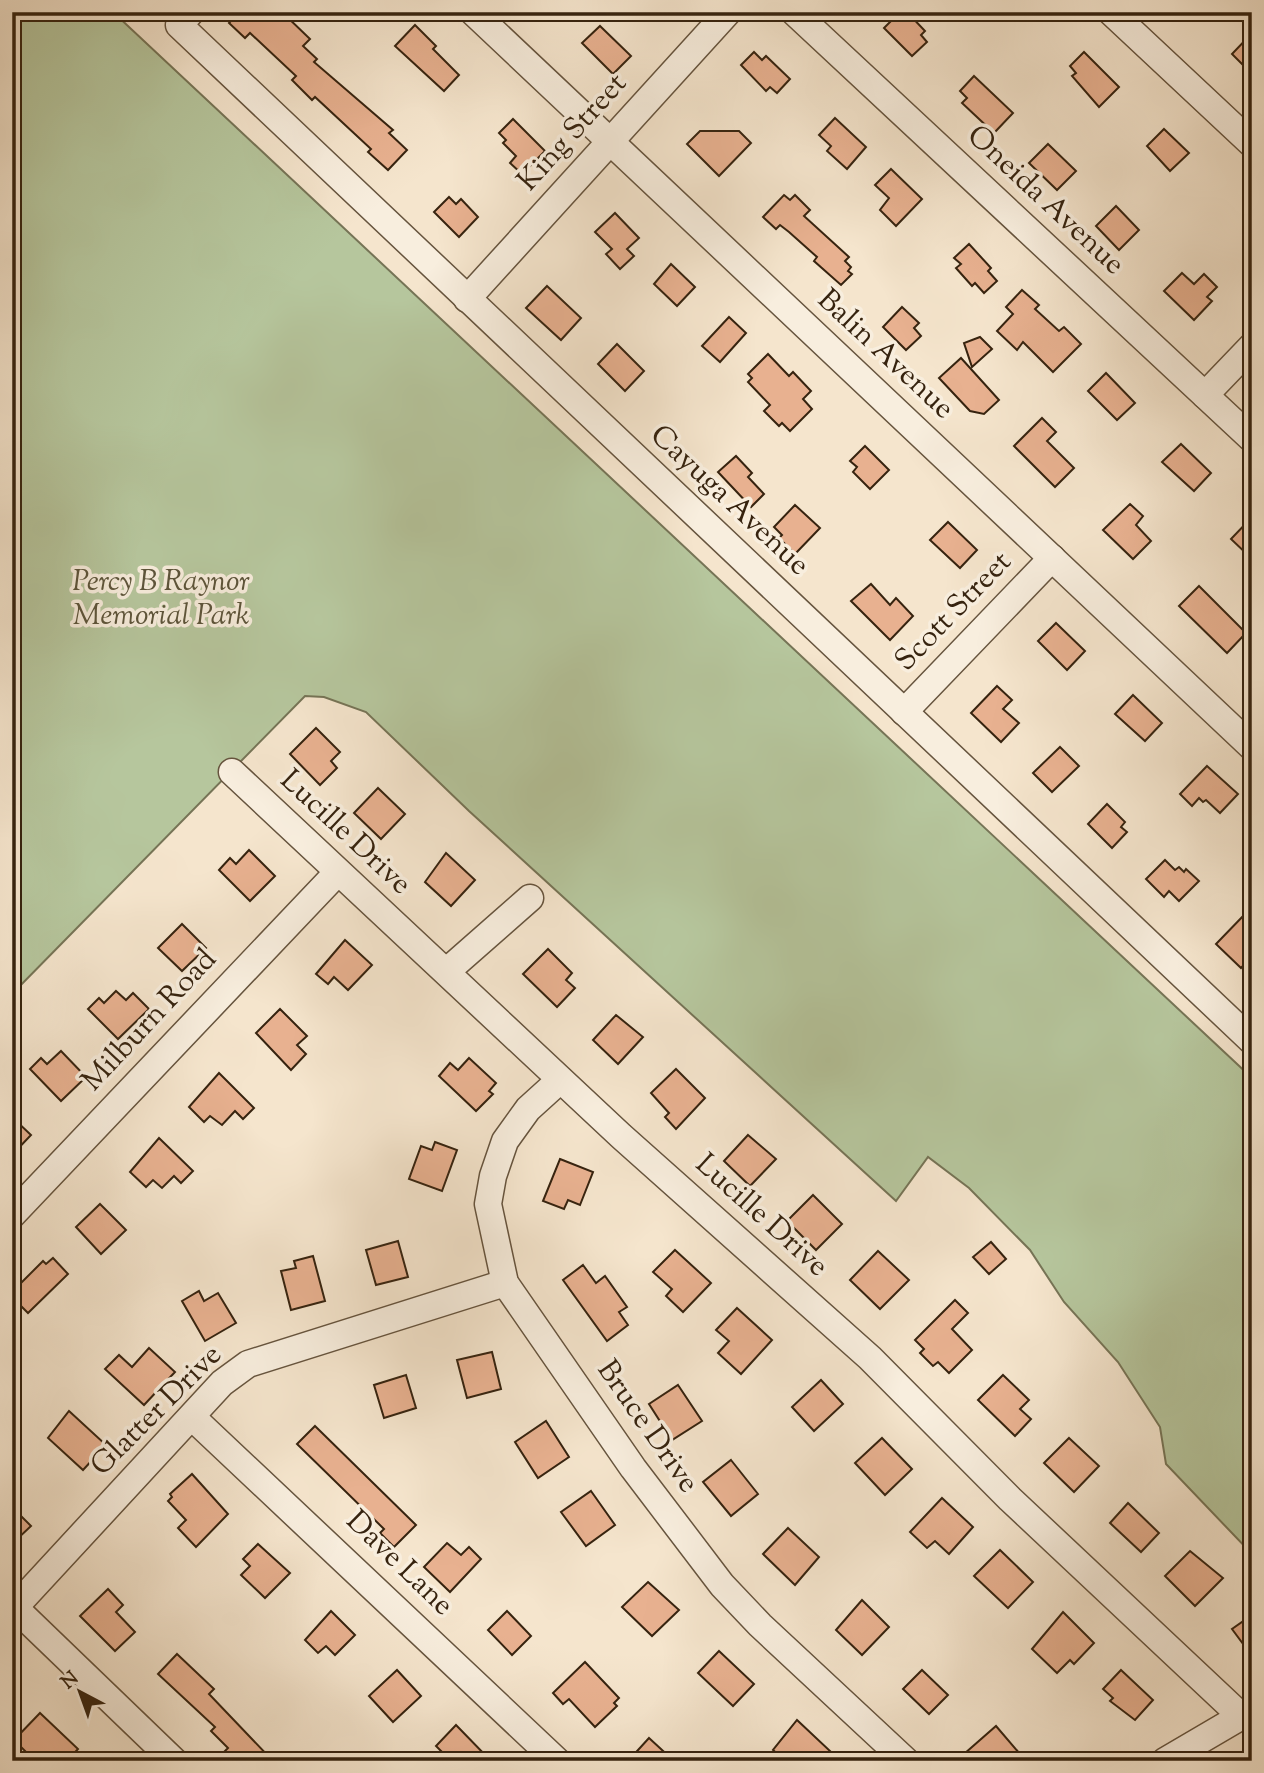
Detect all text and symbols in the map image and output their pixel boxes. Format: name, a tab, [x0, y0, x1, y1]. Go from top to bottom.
street label: King Street	[508, 64, 638, 202]
street label: Oneida Avenue	[956, 116, 1134, 286]
street label: Balin Avenue	[807, 280, 963, 430]
street label: Cayuga Avenue	[640, 416, 818, 586]
street label: Scott Street	[886, 542, 1022, 682]
park label: Percy B Raynor Memorial Park	[72, 561, 250, 638]
street label: Lucille Drive	[269, 761, 421, 905]
street label: Milburn Road	[72, 940, 228, 1102]
street label: Lucille Drive	[685, 1144, 837, 1288]
street label: Glatter Drive	[81, 1335, 233, 1487]
street label: Bruce Drive	[585, 1352, 709, 1502]
street label: Dave Lane	[335, 1501, 463, 1627]
north arrow	[46, 1658, 116, 1728]
text: N	[56, 1666, 85, 1696]

